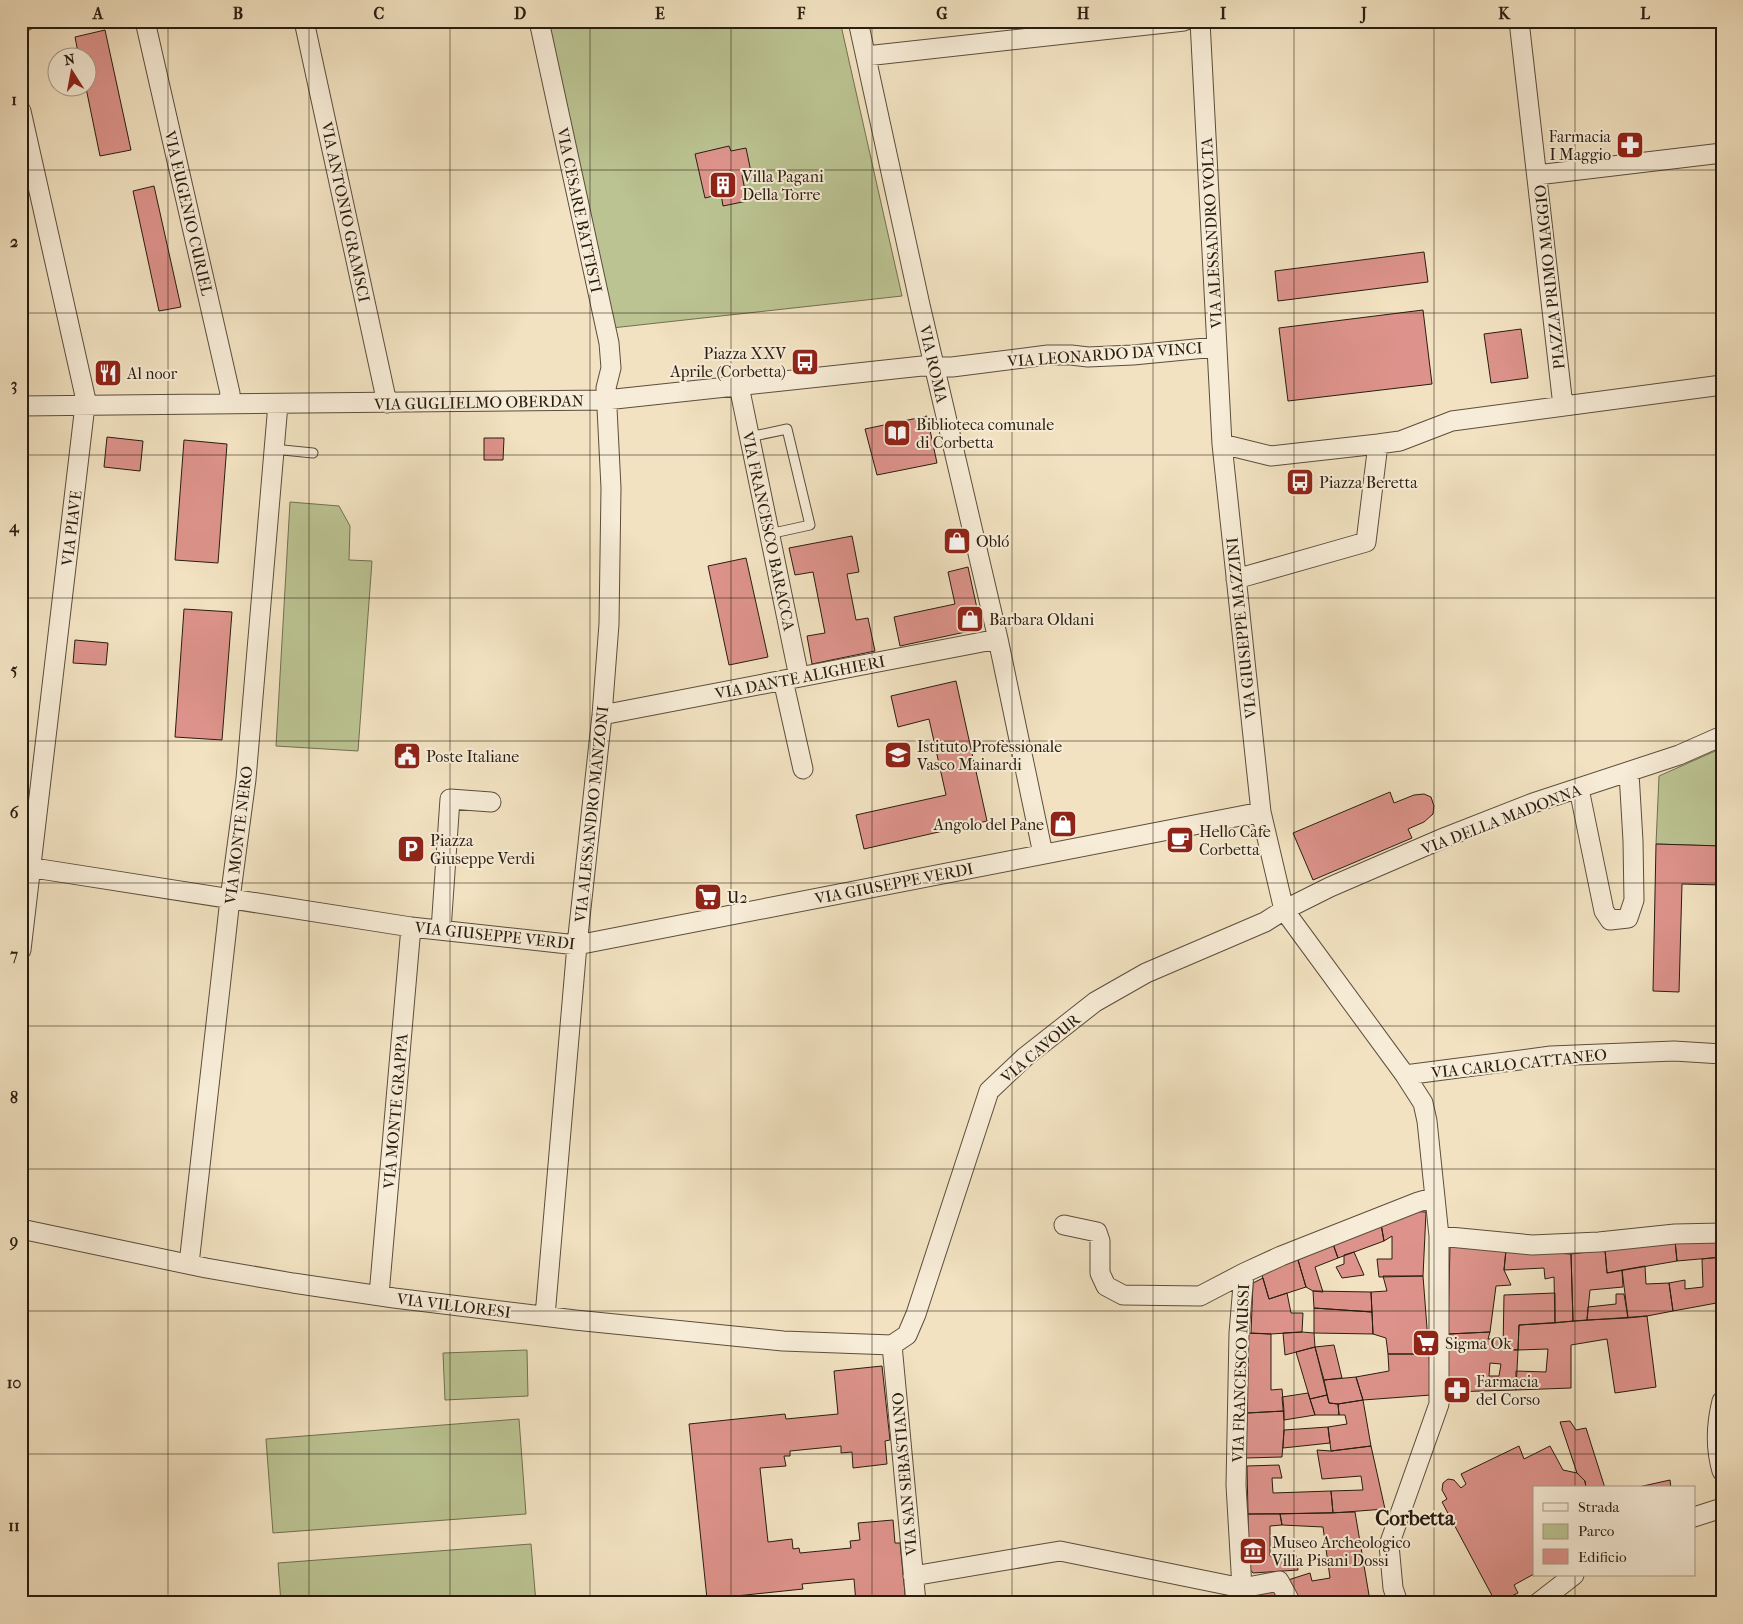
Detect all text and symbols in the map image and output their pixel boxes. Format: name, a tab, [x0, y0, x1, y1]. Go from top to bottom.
text: A	[92, 4, 104, 23]
text: B	[233, 4, 243, 23]
text: C	[374, 4, 385, 23]
text: D	[514, 4, 526, 23]
text: E	[655, 4, 665, 23]
text: F	[796, 4, 806, 23]
text: G	[936, 4, 948, 23]
text: H	[1077, 4, 1090, 23]
text: I	[1220, 4, 1227, 23]
text: J	[1359, 4, 1367, 24]
text: K	[1498, 4, 1511, 23]
text: L	[1640, 4, 1650, 23]
north arrow	[48, 48, 98, 98]
text: N	[63, 50, 77, 69]
text: 1	[11, 90, 17, 109]
street label: VIA ANTONIO GRAMSCI	[317, 119, 374, 304]
street label: VIA CESARE BATTISTI	[553, 125, 606, 294]
place label: Farmacia I Maggio	[1548, 127, 1612, 164]
street label: VIA EUGENIO CURIEL	[160, 128, 217, 298]
pharmacy icon: Farmacia I Maggio	[1615, 130, 1645, 160]
street label: VIA ALESSANDRO VOLTA	[1197, 137, 1226, 330]
place label: Villa Pagani Della Torre	[741, 167, 824, 204]
building icon: Villa Pagani Della Torre	[708, 170, 738, 200]
street label: PIAZZA PRIMO MAGGIO	[1530, 184, 1569, 370]
text: 2	[10, 232, 18, 251]
street label: VIA ROMA	[915, 322, 952, 405]
street label: VIA LEONARDO DA VINCI	[1006, 338, 1203, 371]
place label: Piazza XXV Aprile (Corbetta)	[669, 344, 787, 381]
bus stop icon: Piazza XXV Aprile (Corbetta)	[790, 347, 820, 377]
restaurant icon: Al noor	[93, 358, 123, 388]
place label: Al noor	[126, 364, 178, 383]
text: 3	[11, 375, 17, 395]
street label: VIA GUGLIELMO OBERDAN	[373, 391, 584, 414]
place label: Biblioteca comunale di Corbetta	[916, 415, 1054, 452]
library icon: Biblioteca comunale di Corbetta	[882, 418, 912, 448]
street label: VIA FRANCESCO BARACCA	[738, 429, 799, 633]
bus stop icon: Piazza Beretta	[1285, 467, 1315, 497]
place label: Piazza Beretta	[1319, 473, 1418, 492]
street label: VIA PIAVE	[57, 489, 86, 568]
text: 4	[8, 517, 20, 537]
shop icon: Obló	[942, 526, 972, 556]
place label: Obló	[976, 532, 1009, 551]
street label: VIA GIUSEPPE MAZZINI	[1223, 536, 1261, 721]
shop icon: Barbara Oldani	[955, 604, 985, 634]
place label: Barbara Oldani	[989, 610, 1094, 629]
street label: VIA DANTE ALIGHIERI	[713, 652, 887, 703]
text: 5	[11, 660, 18, 679]
street label: VIA ALESSANDRO MANZONI	[571, 705, 612, 924]
place label: Istituto Professionale Vasco Mainardi	[916, 737, 1062, 774]
school or university icon: Istituto Professionale Vasco Mainardi	[883, 740, 913, 770]
public building icon: Poste Italiane	[392, 741, 422, 771]
place label: Poste Italiane	[426, 747, 519, 766]
street label: VIA MONTE NERO	[220, 765, 256, 906]
street label: VIA DELLA MADONNA	[1418, 780, 1584, 859]
text: 6	[10, 803, 19, 822]
shop icon: Angolo del Pane	[1048, 809, 1078, 839]
place label: Angolo del Pane	[933, 815, 1044, 834]
place label: Hello Cafe Corbetta	[1199, 822, 1271, 859]
cafe icon: Hello Cafe Corbetta	[1165, 825, 1195, 855]
place label: Piazza Giuseppe Verdi	[430, 831, 535, 868]
parking icon: Piazza Giuseppe Verdi	[396, 834, 426, 864]
street label: VIA GIUSEPPE VERDI	[812, 859, 975, 908]
supermarket icon: U2	[693, 882, 723, 912]
place label: U2	[727, 888, 748, 907]
street label: VIA GIUSEPPE VERDI	[413, 918, 576, 953]
text: 7	[9, 945, 18, 964]
street label: VIA CAVOUR	[996, 1009, 1085, 1088]
street label: VIA MONTE GRAPPA	[379, 1032, 412, 1191]
street label: VIA CARLO CATTANEO	[1429, 1045, 1608, 1082]
text: 8	[10, 1088, 18, 1107]
text: 9	[9, 1231, 18, 1251]
street label: VIA FRANCESCO MUSSI	[1228, 1283, 1253, 1464]
street label: VIA VILLORESI	[395, 1289, 512, 1322]
supermarket icon: Sigma Ok	[1411, 1328, 1441, 1358]
place label: Sigma Ok	[1445, 1334, 1512, 1353]
place label: Farmacia del Corso	[1476, 1372, 1540, 1409]
text: 10	[7, 1373, 21, 1392]
pharmacy icon: Farmacia del Corso	[1442, 1375, 1472, 1405]
street label: VIA SAN SEBASTIANO	[888, 1392, 921, 1557]
legend	[1533, 1486, 1696, 1576]
text: Strada	[1578, 1498, 1621, 1516]
district label: Corbetta	[1375, 1506, 1456, 1530]
text: 11	[8, 1516, 20, 1535]
text: Parco	[1578, 1522, 1615, 1540]
place label: Museo Archeologico Villa Pisani Dossi	[1271, 1533, 1411, 1570]
museum icon: Museo Archeologico Villa Pisani Dossi	[1238, 1536, 1268, 1566]
text: Edificio	[1578, 1548, 1627, 1566]

